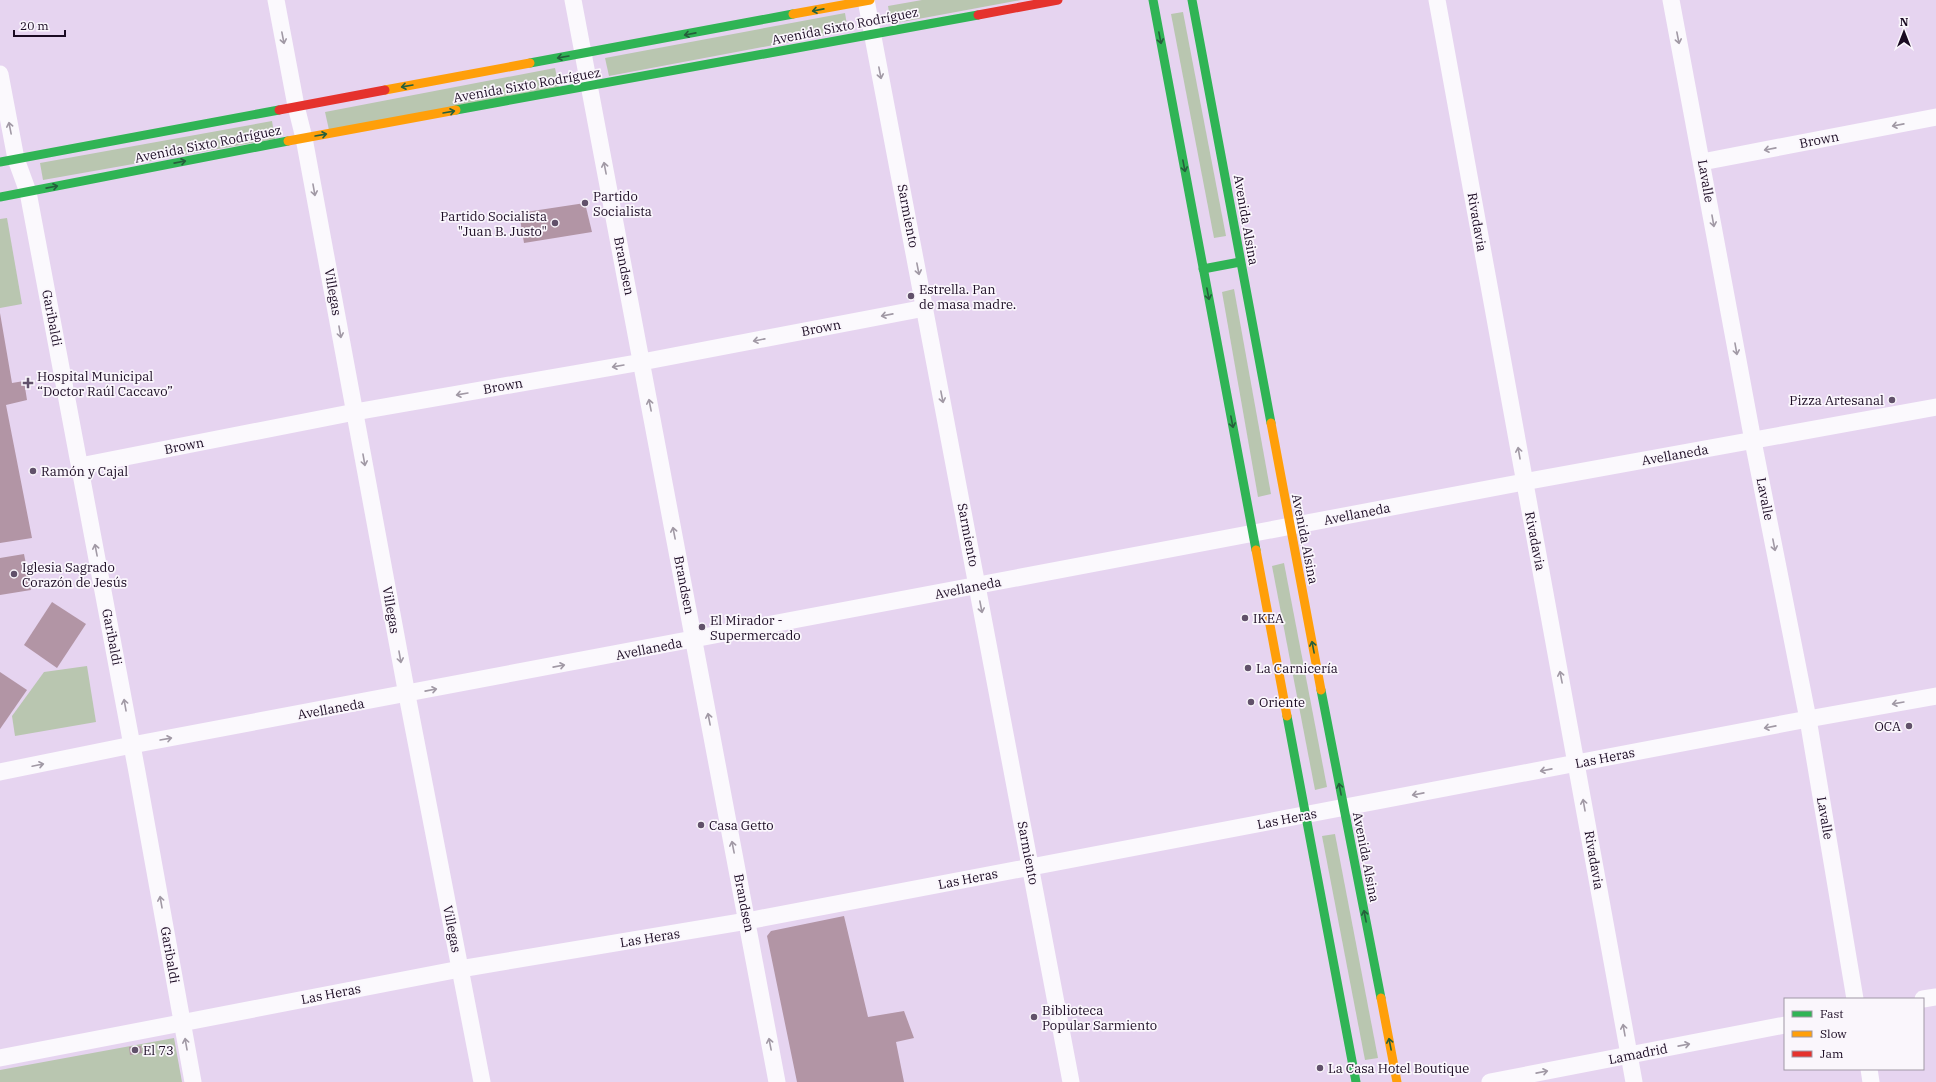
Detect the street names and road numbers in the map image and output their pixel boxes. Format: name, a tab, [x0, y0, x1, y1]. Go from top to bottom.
street label: Avenida Sixto Rodríguez	[770, 3, 920, 49]
street label: Avenida Sixto Rodríguez	[452, 64, 602, 106]
street label: Avenida Sixto Rodríguez	[133, 121, 283, 167]
street label: Brown	[1798, 128, 1840, 152]
street label: Lavalle	[1694, 158, 1718, 204]
street label: Avenida Alsina	[1230, 174, 1262, 266]
street label: Sarmiento	[894, 183, 922, 249]
street label: Rivadavia	[1463, 191, 1491, 253]
street label: Brandsen	[610, 235, 638, 297]
street label: Villegas	[320, 267, 346, 317]
street label: Garibaldi	[38, 288, 66, 348]
street label: Brown	[800, 316, 842, 340]
street label: Brown	[482, 374, 524, 398]
street label: Brown	[163, 434, 205, 458]
street label: Avellaneda	[1640, 441, 1710, 469]
street label: Lavalle	[1753, 476, 1777, 522]
street label: Avenida Alsina	[1288, 493, 1322, 585]
street label: Avellaneda	[1322, 499, 1392, 529]
street label: Sarmiento	[954, 502, 982, 568]
street label: Rivadavia	[1521, 510, 1549, 572]
street label: Brandsen	[670, 554, 698, 616]
street label: Avellaneda	[933, 573, 1003, 603]
street label: Villegas	[378, 585, 404, 635]
street label: Garibaldi	[98, 607, 126, 667]
street label: Avellaneda	[614, 634, 684, 664]
street label: Avellaneda	[296, 695, 366, 723]
street label: Las Heras	[1574, 744, 1636, 772]
street label: Lavalle	[1813, 795, 1837, 841]
street label: Las Heras	[1256, 805, 1318, 833]
street label: Avenida Alsina	[1349, 811, 1383, 903]
street label: Sarmiento	[1014, 820, 1042, 886]
street label: Rivadavia	[1580, 829, 1608, 891]
street label: Las Heras	[937, 865, 999, 893]
street label: Brandsen	[730, 872, 758, 934]
street label: Villegas	[439, 904, 465, 954]
street label: Garibaldi	[157, 925, 183, 985]
street label: Las Heras	[619, 925, 681, 951]
street label: Las Heras	[300, 980, 362, 1008]
street label: Lamadrid	[1607, 1040, 1669, 1068]

